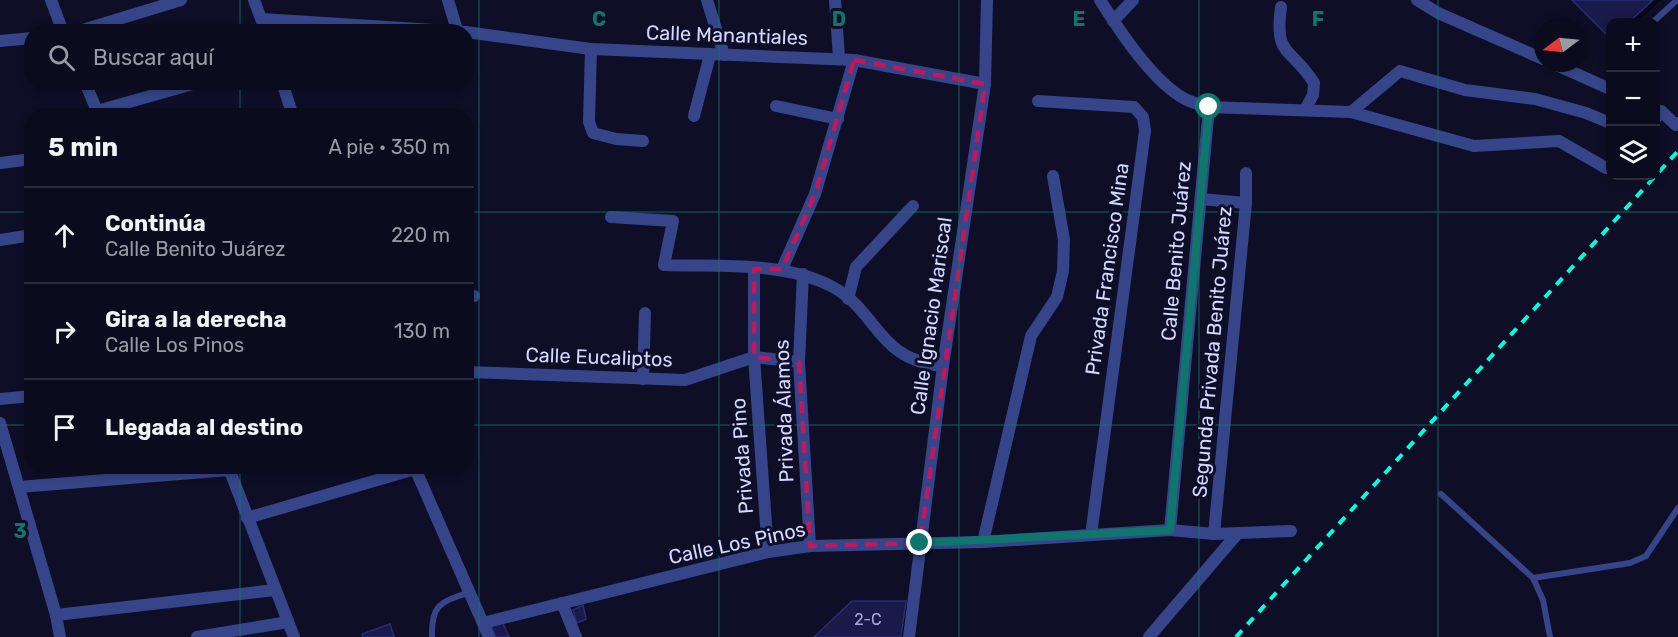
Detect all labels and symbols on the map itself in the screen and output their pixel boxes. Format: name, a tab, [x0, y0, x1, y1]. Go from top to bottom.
text: C	[592, 7, 606, 31]
text: D	[832, 7, 846, 31]
text: E	[1073, 7, 1085, 31]
text: F	[1312, 7, 1324, 31]
north arrow	[1534, 18, 1588, 72]
street label: Calle Manantiales	[646, 20, 808, 50]
route start	[1195, 93, 1221, 119]
street label: Calle Benito Juárez	[1156, 160, 1196, 342]
street label: Privada Francisco Mina	[1080, 161, 1134, 377]
street label: Segunda Privada Benito Juárez	[1187, 205, 1237, 499]
street label: Calle Ignacio Mariscal	[905, 216, 957, 416]
street label: Privada Álamos	[770, 339, 798, 483]
street label: Calle Eucaliptos	[525, 342, 673, 372]
street label: Privada Pino	[726, 397, 758, 515]
street label: Calle Los Pinos	[666, 517, 808, 569]
text: 3	[13, 519, 27, 543]
route end	[906, 529, 932, 555]
house number: 2-C	[854, 610, 882, 629]

